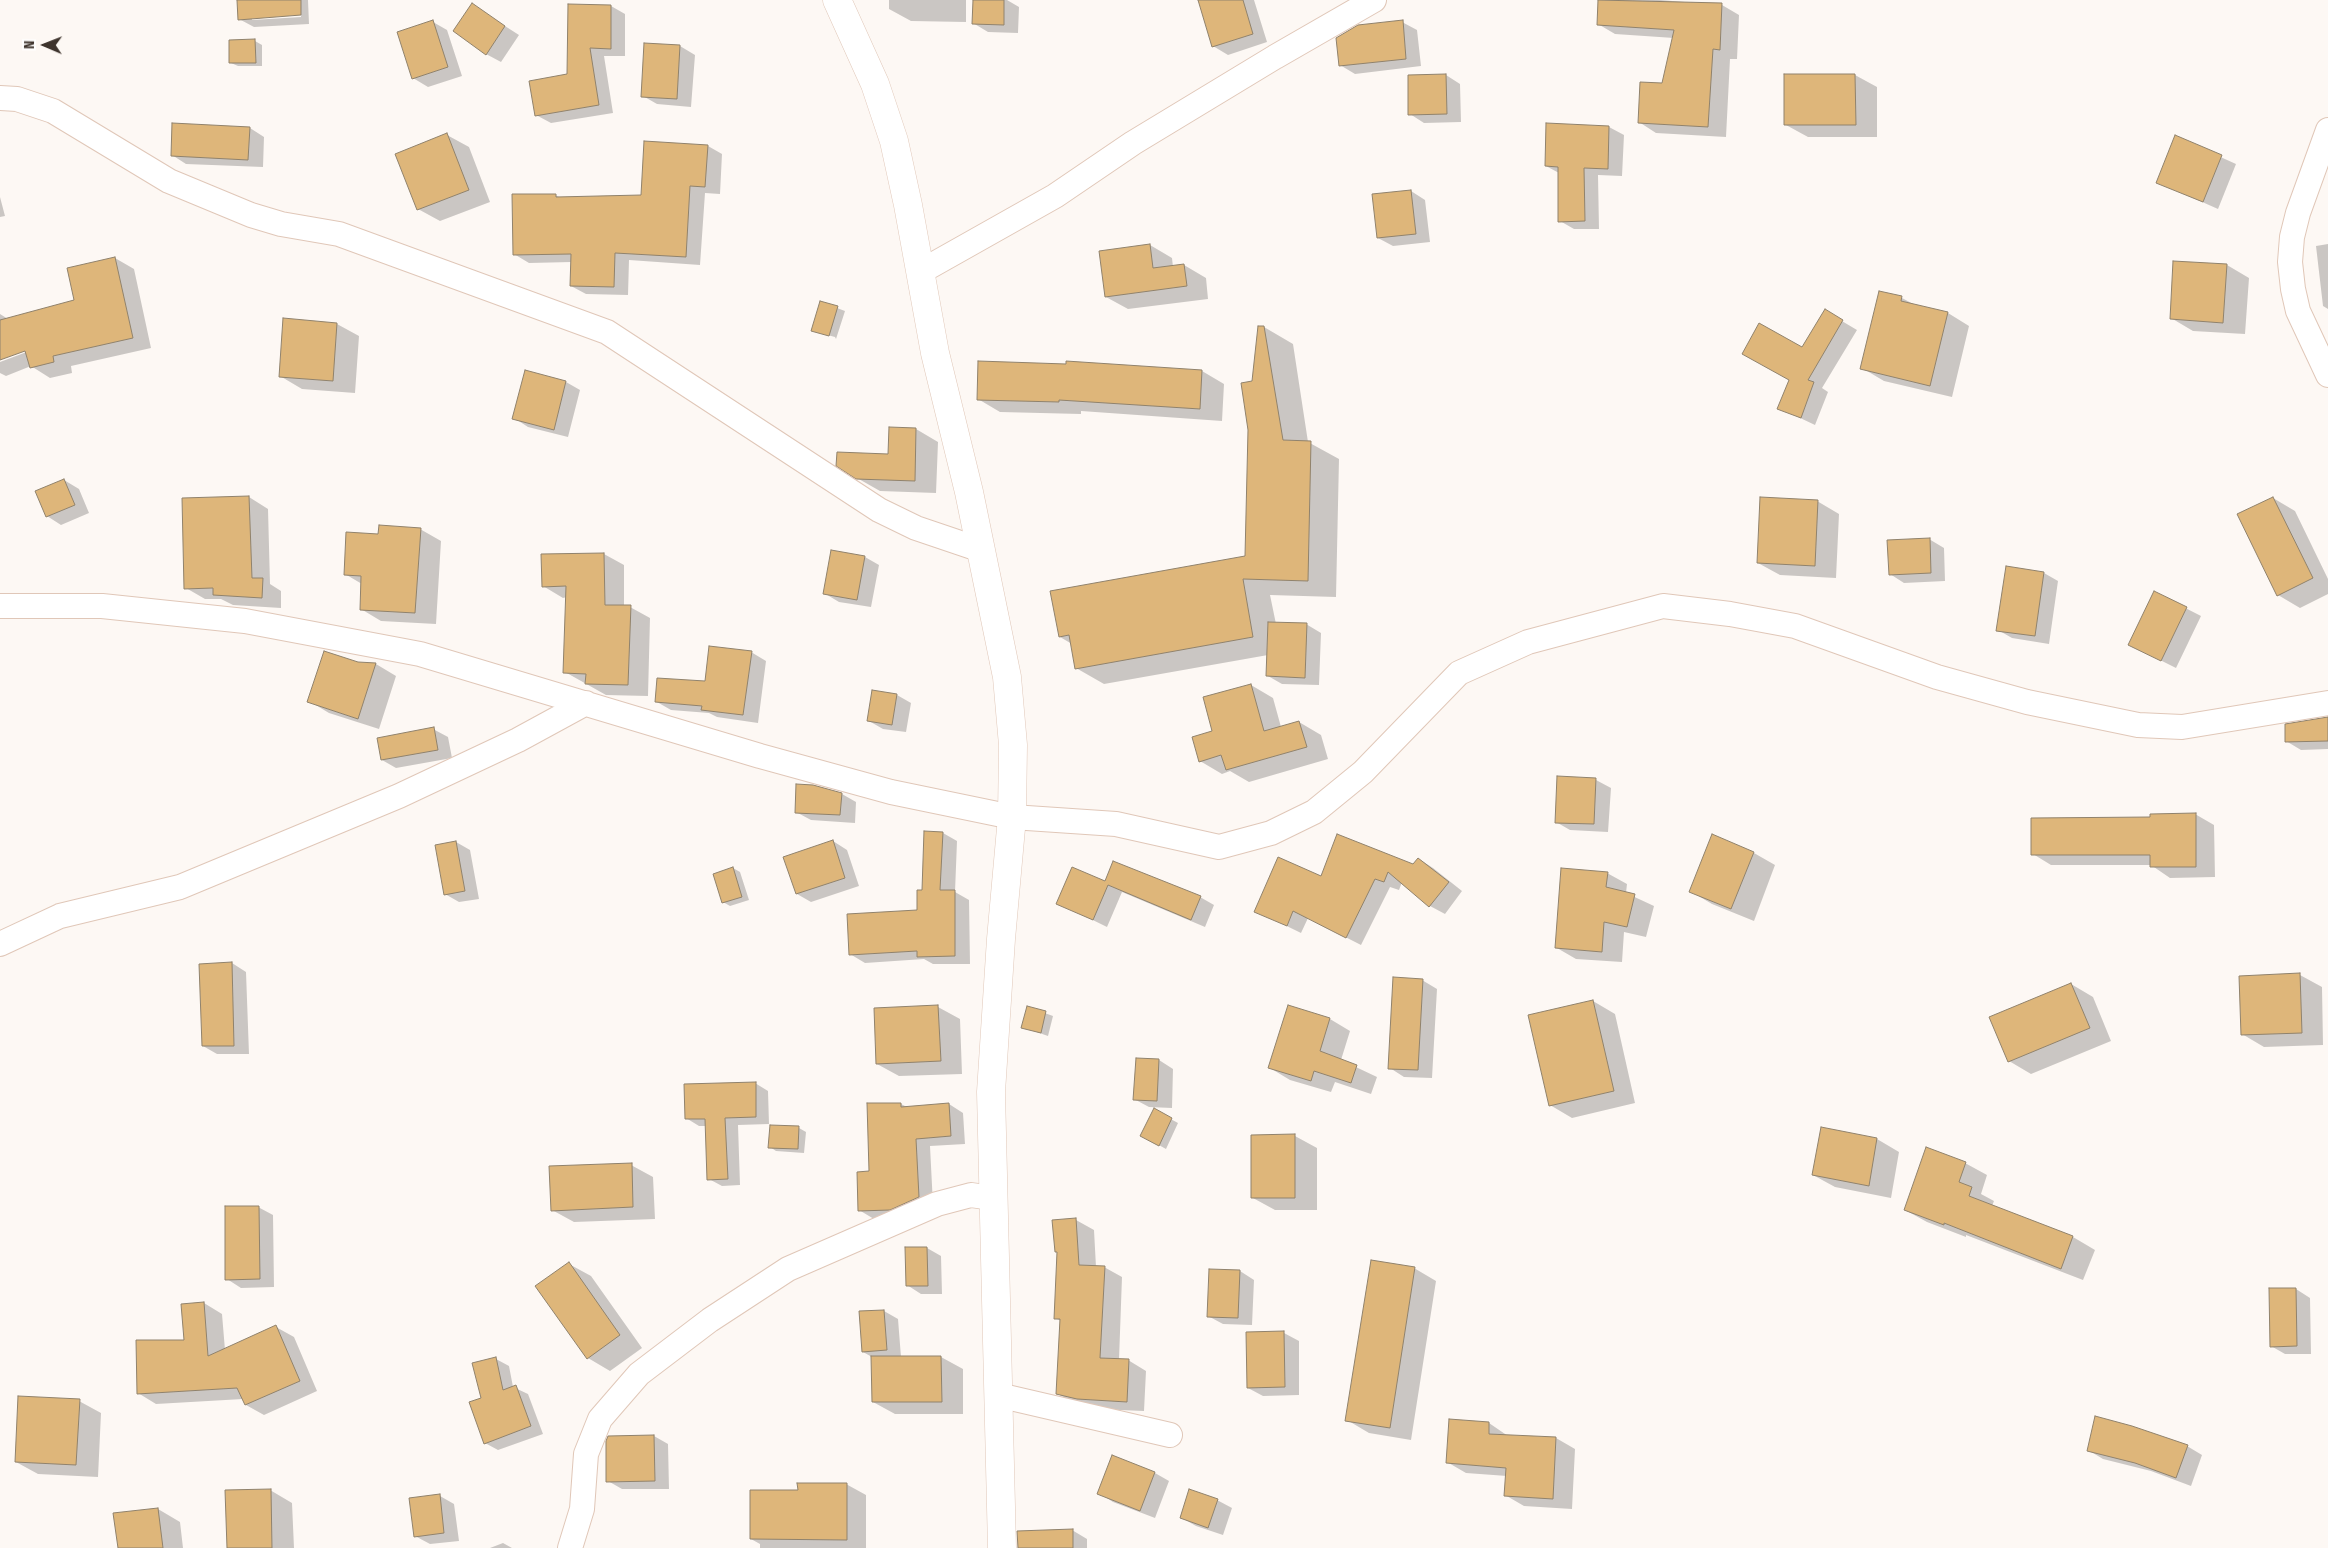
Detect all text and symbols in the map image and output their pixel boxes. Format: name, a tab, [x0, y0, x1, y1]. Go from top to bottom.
north arrow	[20, 20, 70, 70]
text: N	[21, 40, 38, 49]

